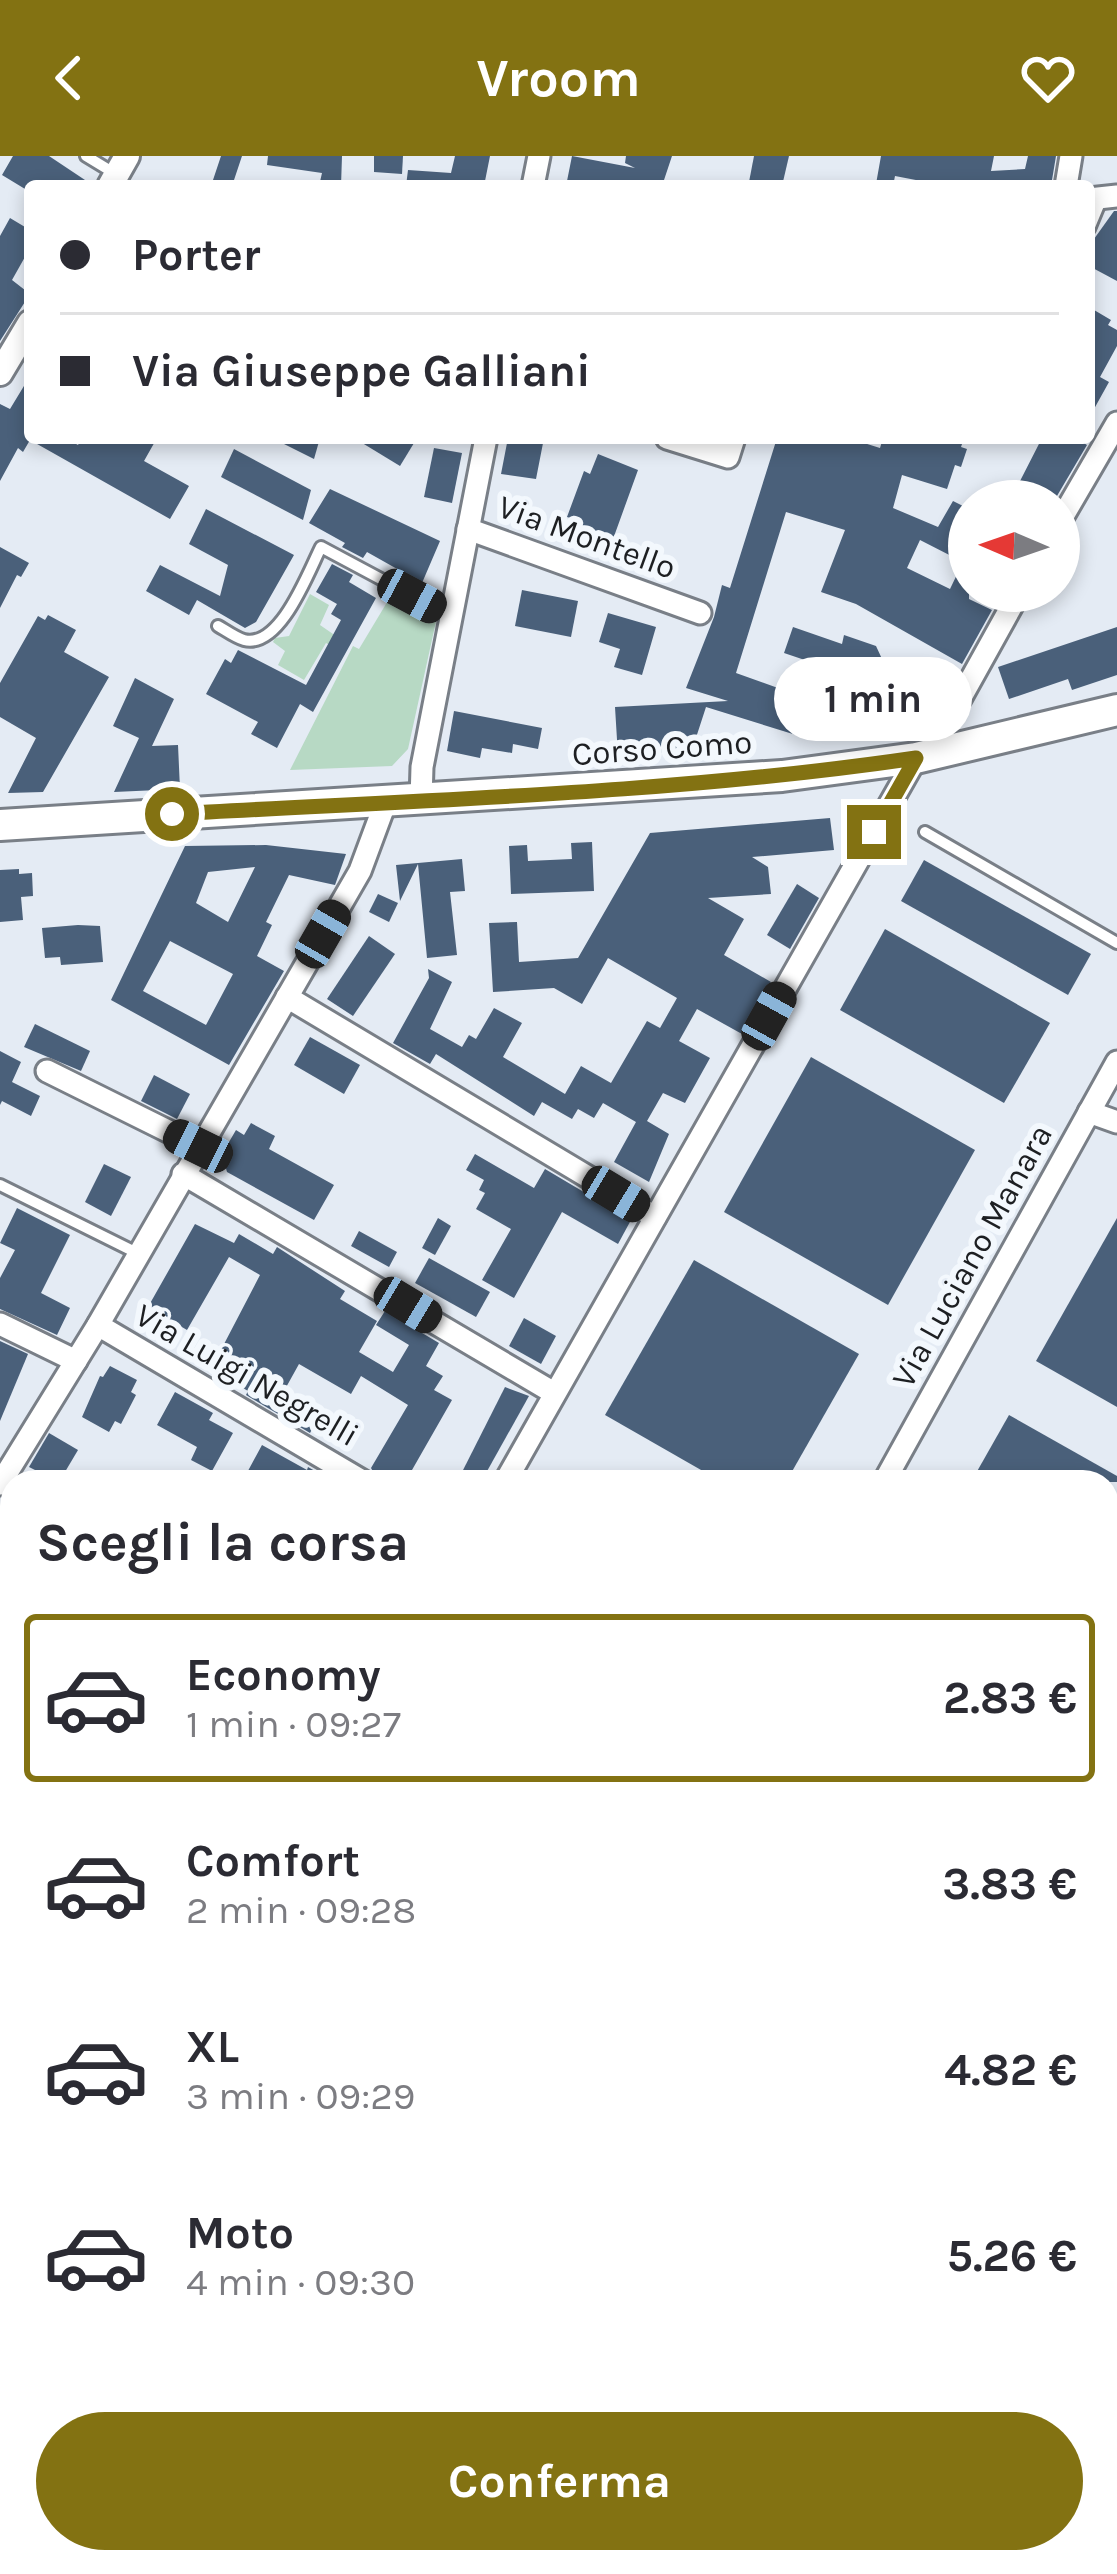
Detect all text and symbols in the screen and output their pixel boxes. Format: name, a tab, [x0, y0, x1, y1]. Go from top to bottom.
icon: back	[36, 45, 102, 111]
icon: heart	[1015, 45, 1081, 111]
text: Vroom	[476, 46, 641, 110]
text: Porter	[132, 229, 261, 281]
text: Via Giuseppe Galliani	[132, 345, 591, 397]
north arrow	[948, 480, 1080, 612]
map controls	[948, 480, 1080, 612]
street label: Via Montello	[493, 487, 681, 587]
car	[372, 563, 452, 629]
callout: 1 min	[775, 658, 973, 742]
text: 1 min	[824, 676, 922, 722]
street label: Corso Como	[571, 723, 753, 773]
route start	[145, 787, 199, 841]
route end	[847, 805, 901, 859]
car	[289, 894, 357, 974]
car	[736, 976, 802, 1056]
car	[158, 1114, 238, 1178]
street label: Via Luciano Manara	[884, 1118, 1060, 1394]
car	[576, 1160, 656, 1228]
car	[368, 1271, 448, 1339]
street label: Via Luigi Negrelli	[129, 1296, 365, 1454]
text: Scegli la corsa	[36, 1510, 409, 1574]
icon: car	[42, 1644, 150, 1752]
text: Economy	[186, 1649, 381, 1701]
text: 2.83 €	[943, 1672, 1077, 1724]
text: 1 min · 09:27	[186, 1701, 401, 1747]
icon: car	[42, 1830, 150, 1938]
text: Comfort	[186, 1835, 360, 1887]
text: 3.83 €	[942, 1858, 1077, 1910]
text: 2 min · 09:28	[186, 1887, 416, 1933]
icon: car	[42, 2016, 150, 2124]
text: XL	[186, 2021, 239, 2073]
text: 4.82 €	[944, 2044, 1077, 2096]
text: 3 min · 09:29	[186, 2073, 415, 2119]
icon: car	[42, 2202, 150, 2310]
text: Moto	[186, 2207, 294, 2259]
text: 5.26 €	[947, 2230, 1077, 2282]
text: 4 min · 09:30	[186, 2259, 415, 2305]
button: Conferma	[36, 2412, 1083, 2550]

